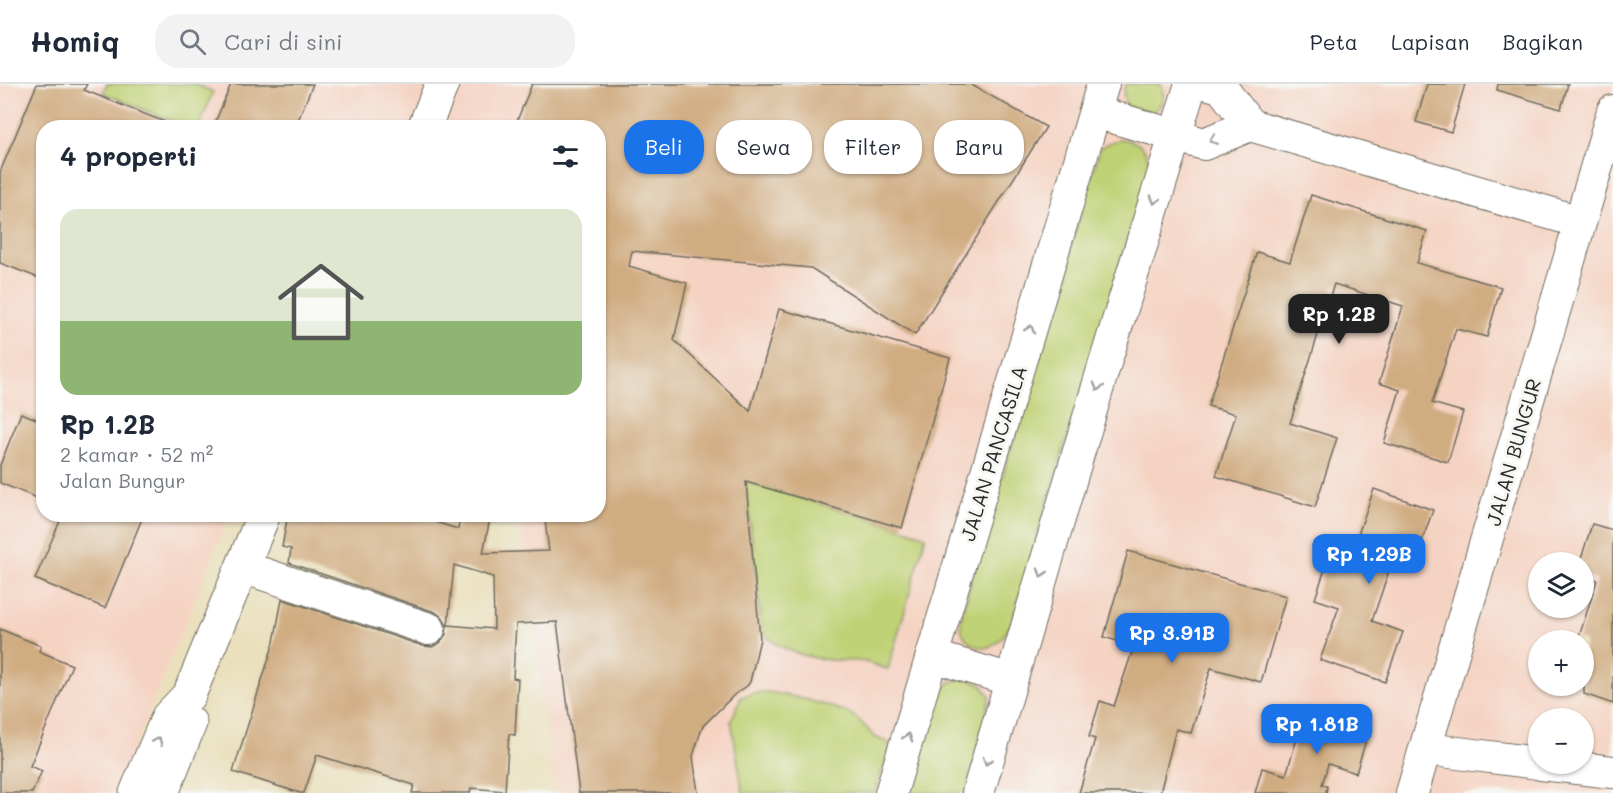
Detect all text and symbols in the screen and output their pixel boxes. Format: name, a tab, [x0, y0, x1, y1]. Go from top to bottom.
search box	[155, 14, 575, 68]
text: Homiq	[30, 23, 119, 59]
icon: search	[176, 25, 209, 58]
text: Cari di sini	[224, 27, 343, 56]
text: Peta	[1310, 28, 1358, 55]
text: Lapisan	[1391, 28, 1469, 55]
text: Bagikan	[1502, 28, 1583, 55]
chip: Beli	[624, 120, 704, 174]
chip: Sewa	[716, 120, 812, 174]
chip: Filter	[824, 120, 922, 174]
chip: Baru	[934, 120, 1024, 174]
one-way arrow	[1208, 132, 1219, 145]
text: 4 properti	[60, 139, 197, 173]
icon: filters	[549, 140, 582, 173]
one-way arrow	[1150, 194, 1162, 205]
icon: home	[267, 248, 375, 356]
pin: Rp 1.2B	[1284, 294, 1394, 345]
text: Rp 1.2B	[1302, 300, 1376, 326]
one-way arrow	[1023, 324, 1035, 335]
street label: JALAN PANCASILA	[954, 362, 1032, 544]
street label: JALAN BUNGUR	[1480, 375, 1546, 529]
one-way arrow	[1093, 381, 1105, 392]
text: Rp 1.2B	[60, 407, 155, 441]
text: 2 kamar · 52 m²	[60, 441, 213, 467]
text: Jalan Bungur	[60, 467, 185, 493]
pin: Rp 1.29B	[1307, 534, 1431, 585]
text: Rp 1.29B	[1326, 540, 1412, 566]
map controls	[1528, 552, 1594, 774]
button: layers	[1528, 552, 1594, 618]
one-way arrow	[1037, 568, 1049, 578]
pin: Rp 3.91B	[1110, 613, 1234, 664]
text: Rp 3.91B	[1129, 619, 1215, 645]
button: +	[1528, 630, 1594, 696]
pin: Rp 1.81B	[1255, 704, 1379, 755]
button: −	[1528, 708, 1594, 774]
text: Rp 1.81B	[1275, 710, 1359, 736]
one-way arrow	[901, 732, 913, 743]
one-way arrow	[151, 736, 163, 747]
one-way arrow	[982, 755, 994, 765]

